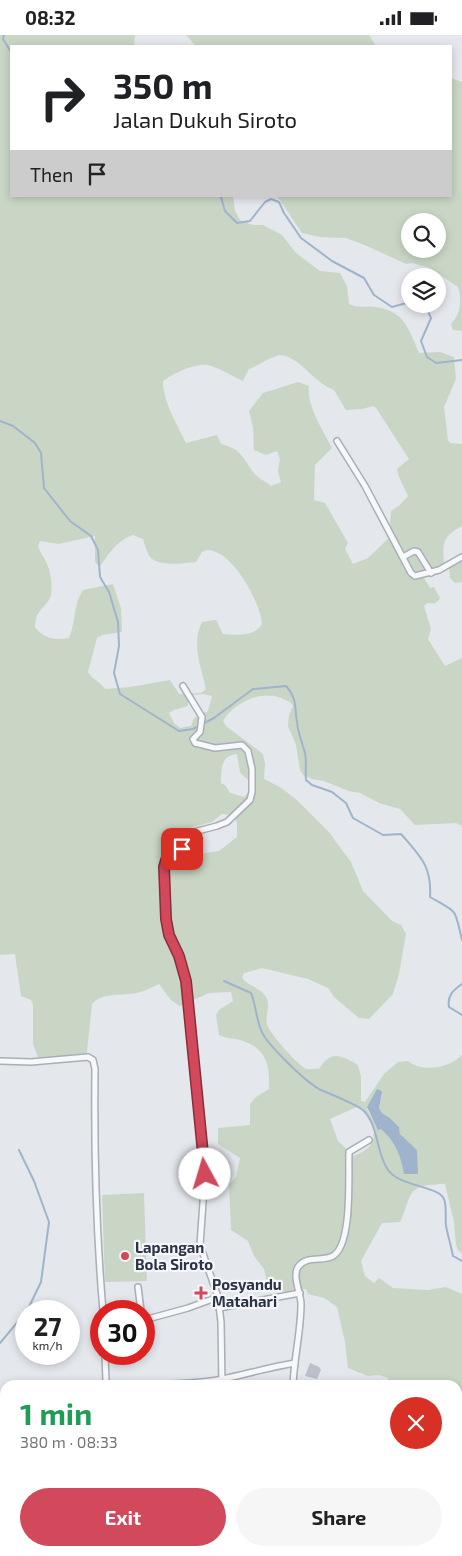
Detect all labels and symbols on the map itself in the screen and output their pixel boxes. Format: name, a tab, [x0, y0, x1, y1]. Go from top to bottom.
pin	[161, 828, 203, 870]
position arrow	[178, 1147, 230, 1199]
place label: Lapangan Bola Siroto	[135, 1238, 213, 1273]
marker: Lapangan Bola Siroto	[119, 1250, 131, 1262]
place label: Posyandu Matahari	[212, 1275, 282, 1310]
marker: Posyandu Matahari	[194, 1286, 208, 1300]
speed limit sign: 30	[90, 1300, 155, 1365]

